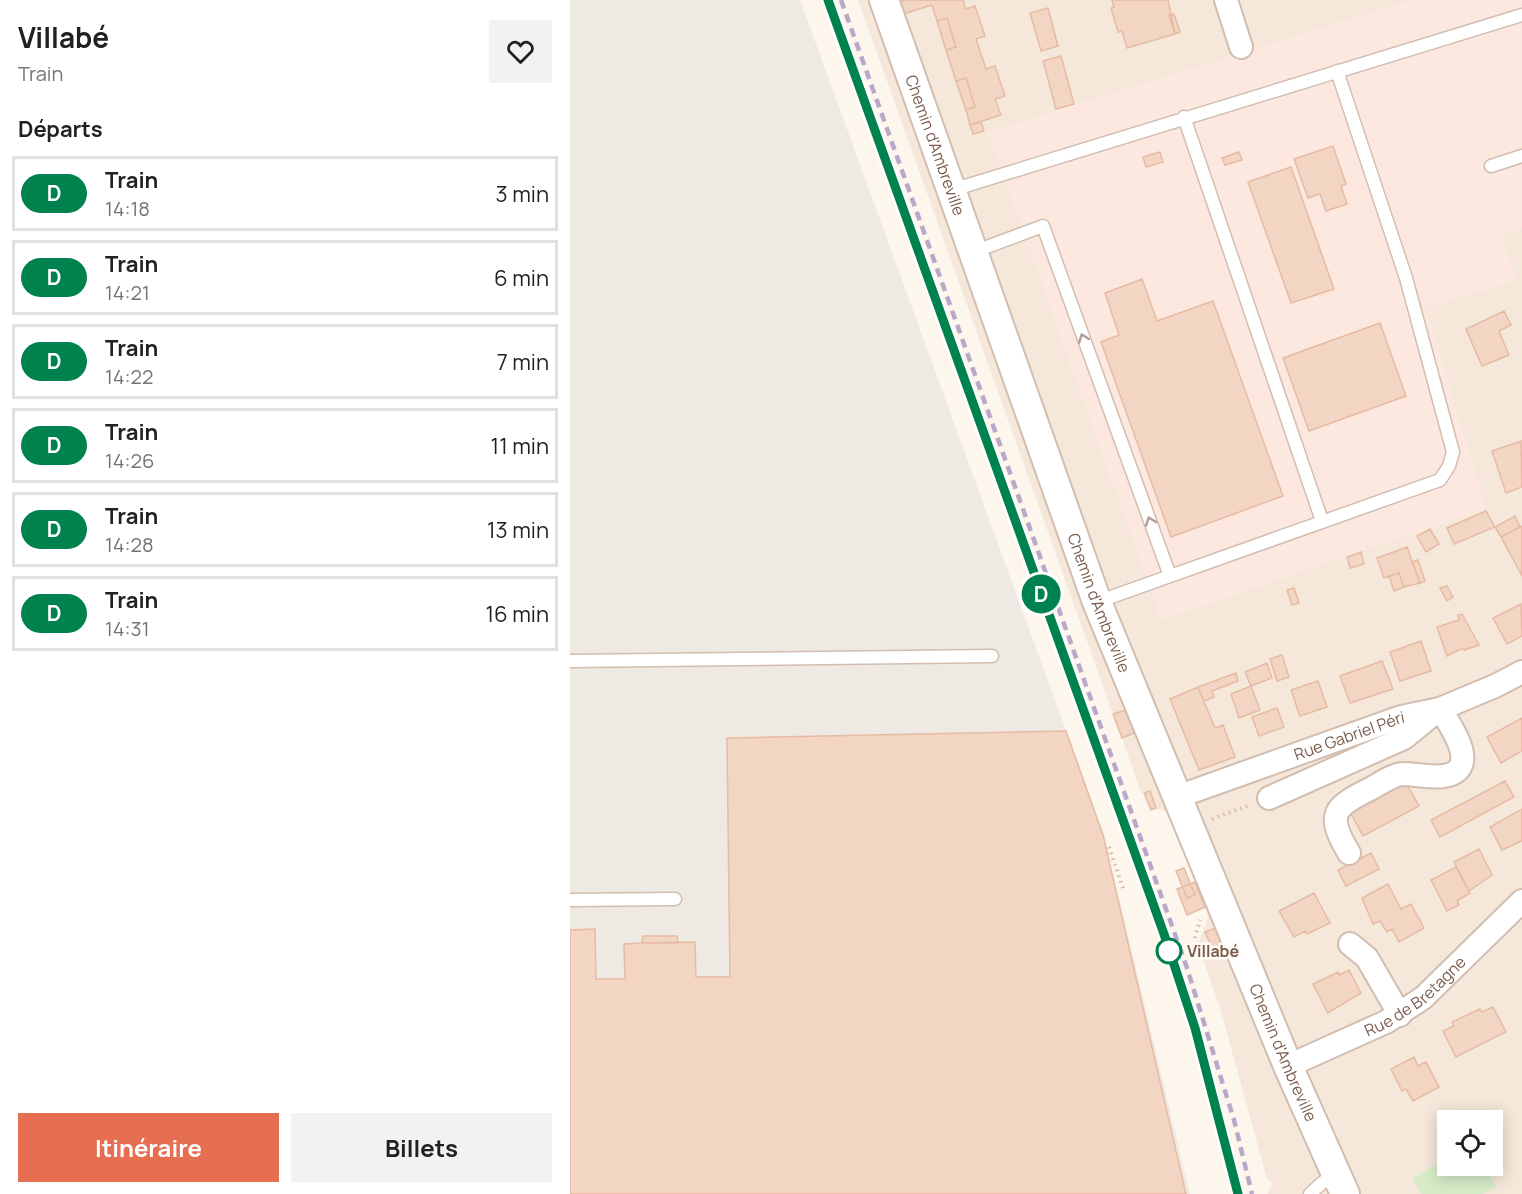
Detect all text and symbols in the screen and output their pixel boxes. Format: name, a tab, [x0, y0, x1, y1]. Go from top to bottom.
text: Villabé	[18, 18, 109, 56]
button: heart	[489, 20, 552, 83]
text: Train	[18, 60, 63, 87]
street label: Chemin d'Ambreville	[900, 72, 970, 218]
text: Départs	[18, 114, 103, 144]
text: Train	[105, 165, 158, 195]
text: D	[47, 179, 61, 207]
text: 3 min	[496, 179, 549, 209]
text: 14:18	[105, 195, 150, 222]
text: Train	[105, 249, 158, 279]
text: D	[47, 263, 61, 291]
text: 6 min	[494, 263, 549, 293]
text: 14:21	[105, 279, 150, 306]
text: Train	[105, 333, 158, 363]
one-way arrow	[1078, 333, 1091, 344]
text: D	[47, 347, 61, 375]
text: 7 min	[497, 347, 549, 377]
text: 14:22	[105, 363, 153, 390]
text: Train	[105, 417, 158, 447]
text: D	[47, 431, 61, 459]
text: 11 min	[491, 431, 549, 461]
text: 14:26	[105, 447, 154, 474]
text: Train	[105, 501, 158, 531]
text: D	[47, 515, 61, 543]
text: 13 min	[487, 515, 549, 545]
one-way arrow	[1144, 516, 1157, 527]
street label: Chemin d'Ambreville	[1062, 530, 1136, 676]
text: 14:28	[105, 531, 154, 558]
line badge: D	[1022, 574, 1060, 614]
text: D	[1034, 580, 1048, 608]
text: Train	[105, 585, 158, 615]
text: D	[47, 599, 61, 627]
text: 16 min	[486, 599, 549, 629]
text: 14:31	[105, 615, 149, 642]
street label: Rue Gabriel Péri	[1291, 706, 1406, 765]
marker: Villabé	[1156, 938, 1182, 964]
place label: Villabé	[1187, 940, 1239, 962]
street label: Rue de Bretagne	[1361, 951, 1471, 1041]
street label: Chemin d'Ambreville	[1244, 980, 1322, 1125]
map controls	[1437, 1110, 1503, 1176]
button: locate	[1437, 1110, 1503, 1176]
button: Itinéraire	[18, 1113, 279, 1182]
button: Billets	[291, 1113, 552, 1182]

